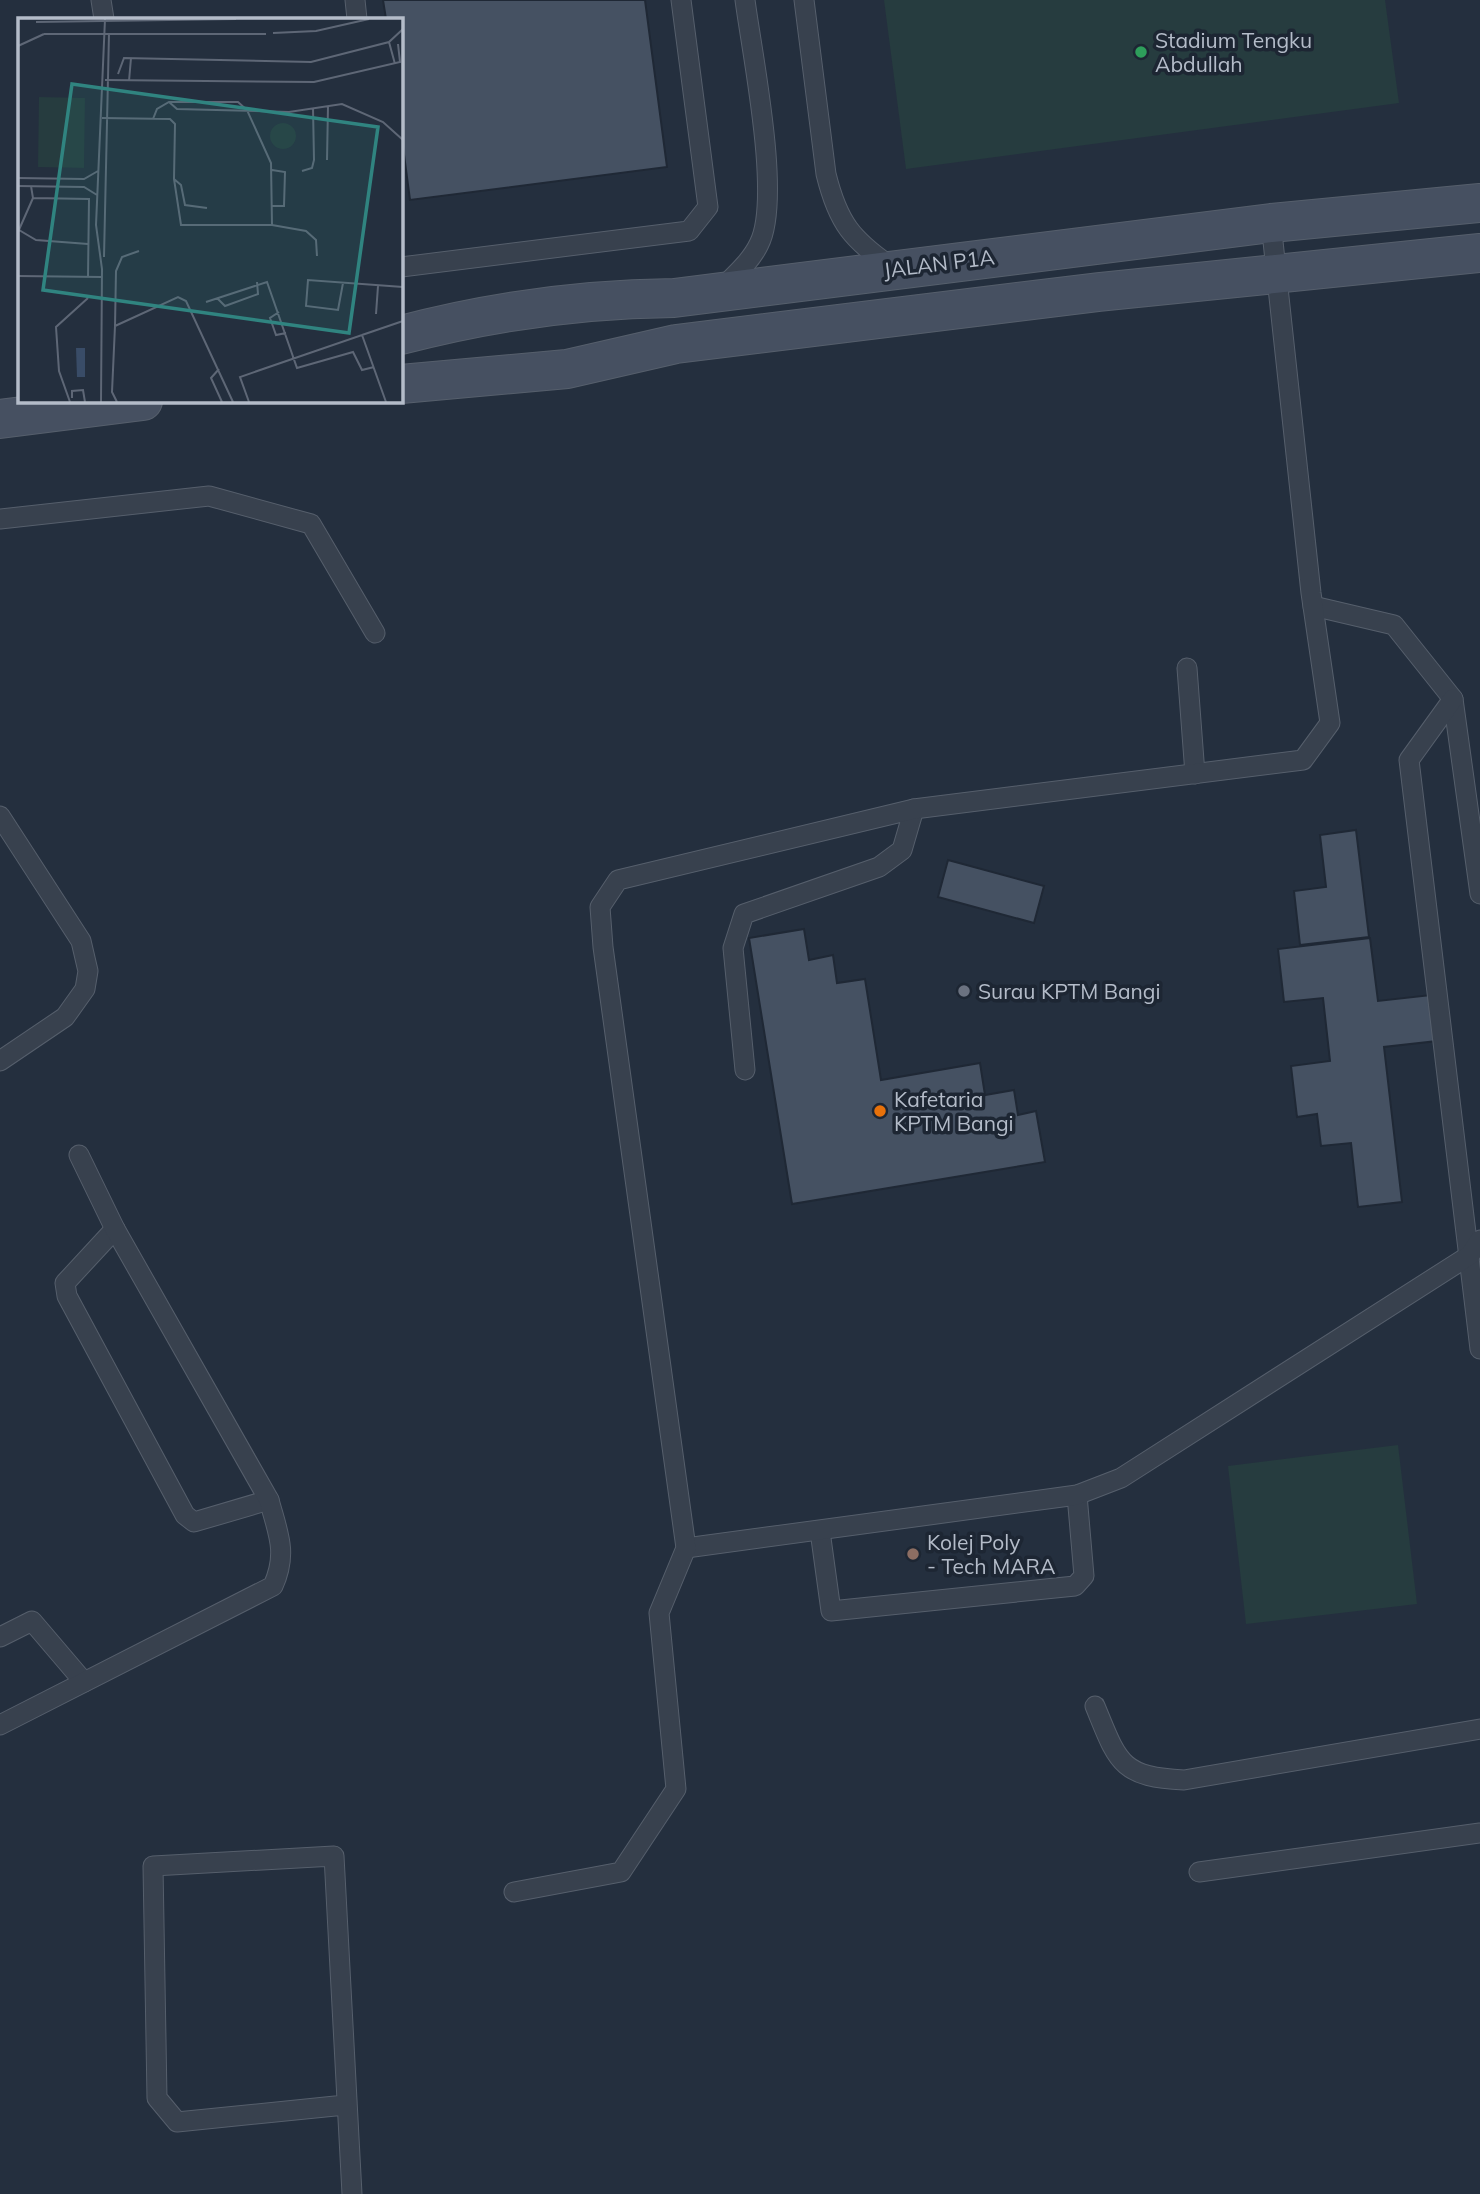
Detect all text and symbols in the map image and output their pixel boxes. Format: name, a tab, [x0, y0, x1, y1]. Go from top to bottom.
inset map	[18, 18, 402, 402]
place label: Stadium Tengku Abdullah	[1155, 27, 1312, 77]
marker: Stadium Tengku Abdullah	[1133, 44, 1149, 60]
street label: JALAN P1A	[882, 243, 997, 283]
place label: Surau KPTM Bangi	[978, 978, 1161, 1004]
marker: Surau KPTM Bangi	[956, 983, 972, 999]
place label: Kafetaria KPTM Bangi	[894, 1086, 1014, 1136]
marker: Kafetaria KPTM Bangi	[872, 1103, 888, 1119]
place label: Kolej Poly - Tech MARA	[927, 1529, 1056, 1579]
marker: Kolej Poly - Tech MARA	[905, 1546, 921, 1562]

